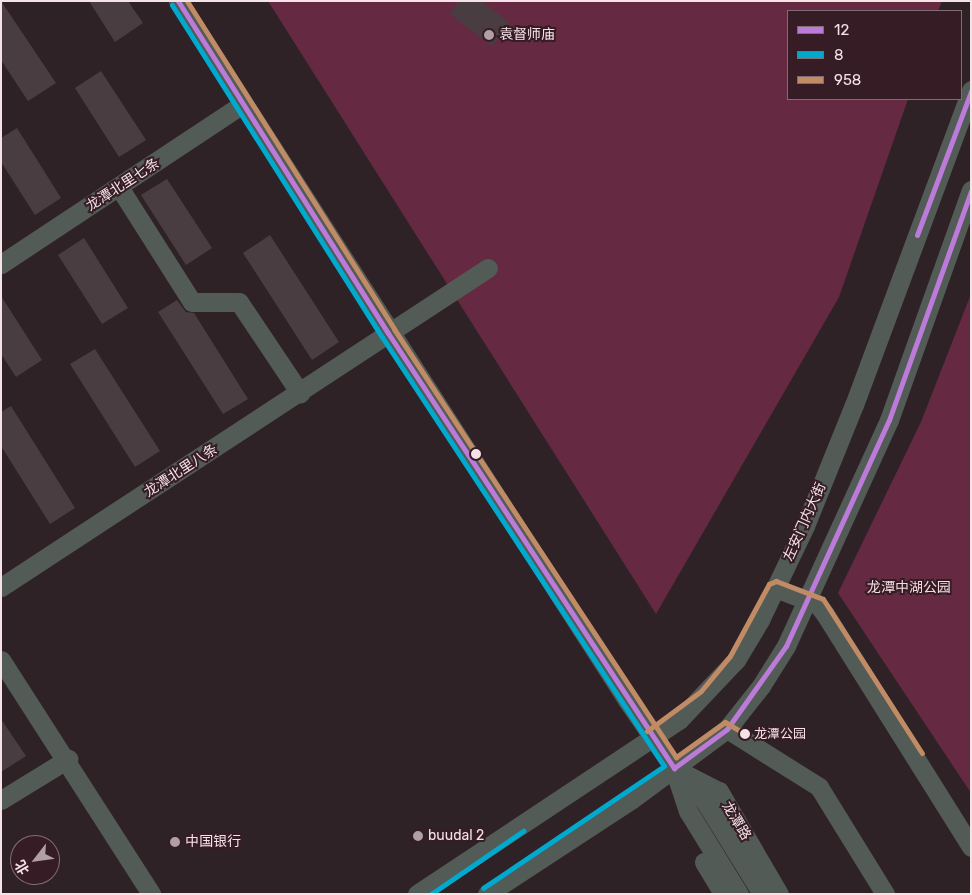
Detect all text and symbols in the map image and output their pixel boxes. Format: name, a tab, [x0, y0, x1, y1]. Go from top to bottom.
legend	[787, 10, 962, 100]
text: 12	[834, 21, 849, 39]
place label: 袁督师庙	[499, 27, 555, 43]
marker: 袁督师庙	[483, 29, 495, 41]
text: 8	[834, 46, 844, 64]
text: 958	[834, 71, 861, 89]
street label: 龙潭北里七条	[83, 155, 163, 215]
street label: 龙潭北里八条	[141, 441, 221, 501]
unlabelled marker	[471, 449, 481, 459]
street label: 左安门内大街	[780, 480, 830, 564]
park label: 龙潭中湖公园	[867, 580, 951, 596]
place label: 龙潭公园	[754, 726, 806, 742]
marker: 龙潭公园	[740, 729, 750, 739]
street label: 龙潭路	[718, 799, 754, 843]
place label: buudal 2	[428, 828, 484, 844]
marker: buudal 2	[412, 830, 424, 842]
place label: 中国银行	[185, 834, 241, 850]
north arrow	[10, 835, 60, 885]
marker: 中国银行	[169, 836, 181, 848]
text: 北	[12, 857, 33, 878]

